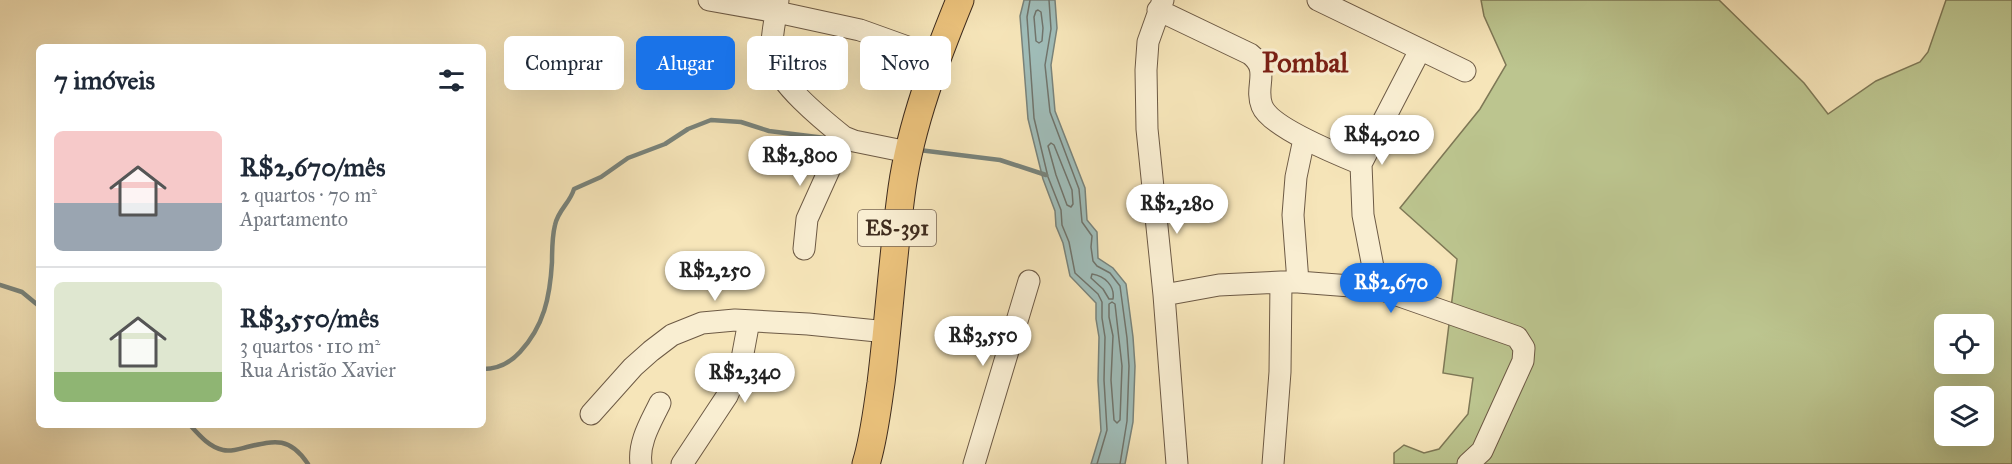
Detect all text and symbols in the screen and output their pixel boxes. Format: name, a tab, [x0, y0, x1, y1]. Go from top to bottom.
chip: Comprar	[504, 36, 624, 90]
chip: Alugar	[636, 36, 735, 90]
chip: Filtros	[747, 36, 848, 90]
chip: Novo	[860, 36, 951, 90]
district label: Pombal	[1262, 45, 1348, 80]
text: 7 imóveis	[54, 64, 155, 96]
icon: filters	[435, 64, 468, 97]
pin: R$4,020	[1327, 115, 1437, 166]
text: R$4,020	[1344, 122, 1420, 146]
pin: R$2,800	[745, 136, 855, 187]
text: R$2,800	[762, 143, 838, 167]
text: R$2,670/mês	[240, 151, 385, 183]
icon: home	[102, 155, 174, 227]
text: 2 quartos · 70 m²	[240, 183, 377, 207]
pin: R$2,280	[1122, 184, 1232, 235]
text: R$2,280	[1140, 191, 1214, 215]
text: Apartamento	[240, 207, 348, 231]
road number: ES-391	[858, 210, 936, 246]
pin: R$2,250	[660, 251, 770, 302]
text: R$2,250	[679, 258, 751, 282]
pin: R$2,670	[1336, 263, 1446, 314]
text: R$2,670	[1354, 270, 1428, 294]
text: R$3,550/mês	[240, 302, 379, 334]
icon: home	[102, 306, 174, 378]
map controls	[1934, 314, 1994, 446]
button: locate	[1934, 314, 1994, 374]
pin: R$3,550	[928, 316, 1038, 367]
text: R$3,550	[948, 323, 1018, 347]
text: 3 quartos · 110 m²	[240, 334, 380, 358]
pin: R$2,340	[690, 353, 800, 404]
text: Rua Aristão Xavier	[240, 358, 396, 382]
text: R$2,340	[709, 360, 781, 384]
button: layers	[1934, 386, 1994, 446]

